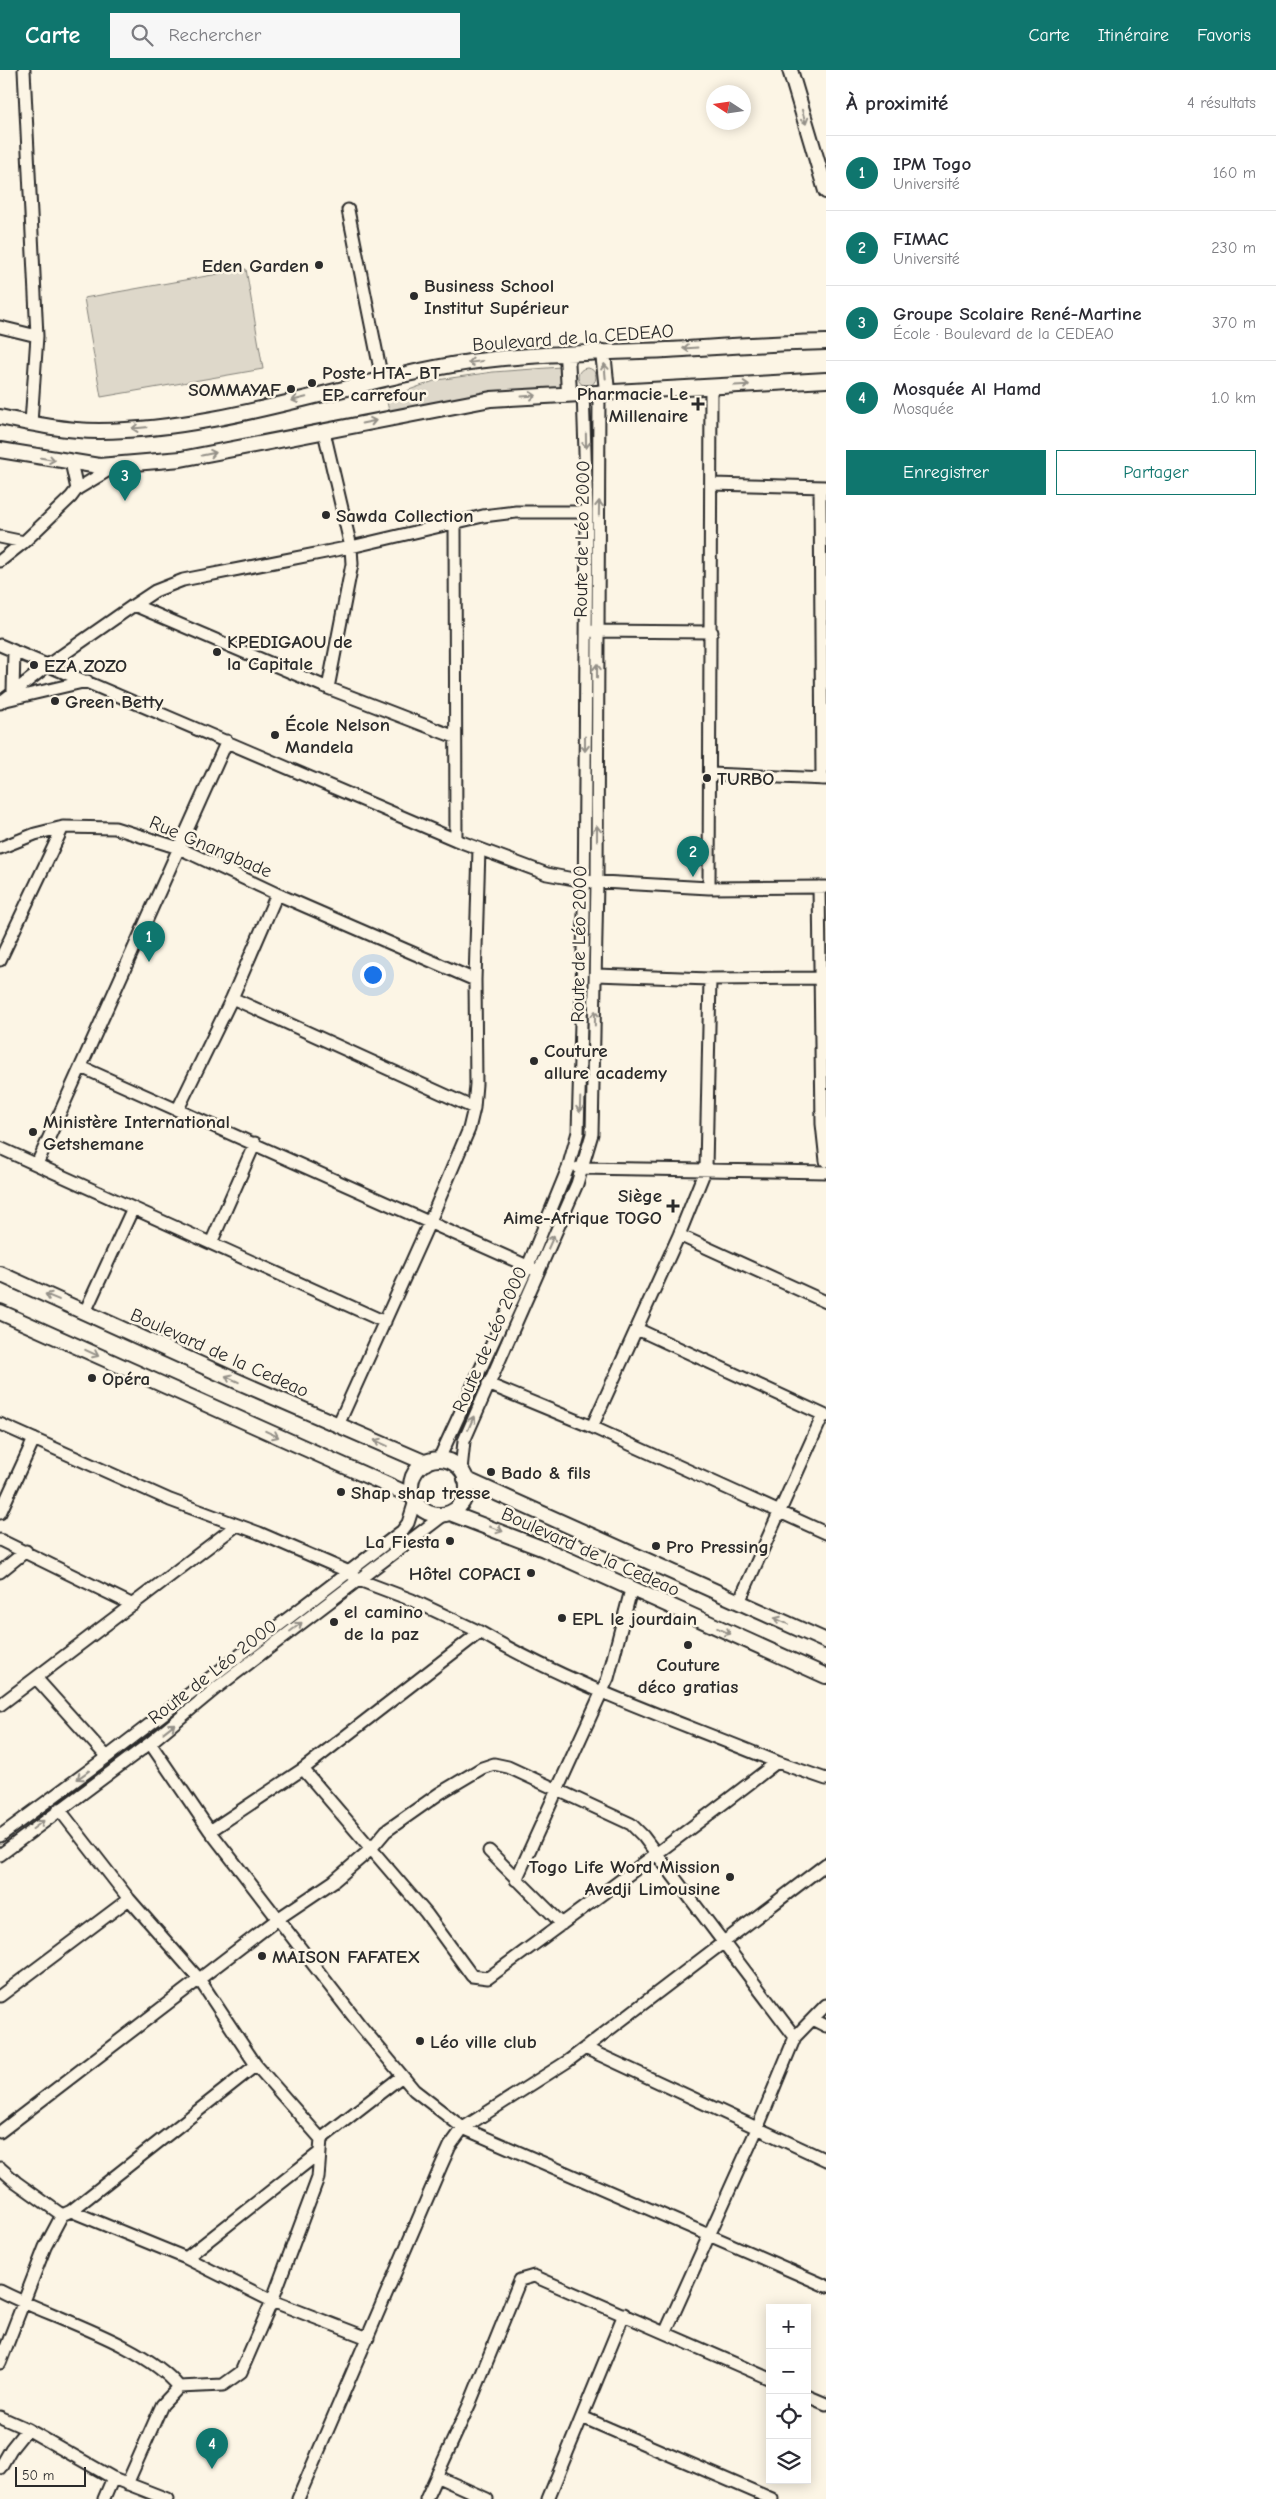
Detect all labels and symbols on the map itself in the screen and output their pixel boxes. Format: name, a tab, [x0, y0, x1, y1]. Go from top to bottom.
north arrow	[706, 85, 751, 130]
one-way arrow	[800, 108, 810, 124]
place label: Eden Garden	[202, 255, 309, 277]
marker: Eden Garden	[313, 259, 325, 271]
place label: Business School Institut Supérieur	[424, 275, 569, 319]
marker: Business School Institut Supérieur	[408, 290, 420, 302]
street label: Boulevard de la CEDEAO	[472, 320, 675, 356]
one-way arrow	[682, 343, 698, 353]
one-way arrow	[467, 357, 483, 367]
place label: Poste HTA- BT EP carrefour	[322, 362, 441, 406]
one-way arrow	[601, 364, 610, 380]
marker: Poste HTA- BT EP carrefour	[306, 377, 318, 389]
place label: SOMMAYAF	[188, 379, 281, 401]
one-way arrow	[734, 380, 750, 389]
marker: SOMMAYAF	[285, 383, 297, 395]
place label: Pharmacie Le Millenaire	[577, 383, 688, 427]
one-way arrow	[520, 392, 536, 401]
one-way arrow	[291, 395, 307, 404]
marker: Pharmacie Le Millenaire	[692, 398, 704, 410]
one-way arrow	[360, 417, 376, 427]
one-way arrow	[131, 423, 147, 433]
one-way arrow	[581, 432, 591, 449]
one-way arrow	[201, 449, 217, 458]
one-way arrow	[40, 454, 56, 464]
pin: 3	[109, 460, 141, 501]
street label: Route de Léo 2000	[570, 460, 594, 618]
one-way arrow	[594, 501, 604, 517]
place label: Sawda Collection	[336, 505, 474, 527]
marker: Sawda Collection	[320, 509, 332, 521]
place label: KPEDIGAOU de la Capitale	[227, 631, 352, 675]
marker: KPEDIGAOU de la Capitale	[211, 646, 223, 658]
place label: EZA ZOZO	[44, 655, 127, 677]
marker: EZA ZOZO	[28, 659, 40, 671]
one-way arrow	[592, 663, 602, 680]
place label: Green Betty	[65, 691, 164, 713]
marker: Green Betty	[49, 695, 61, 707]
place label: École Nelson Mandela	[285, 714, 390, 758]
marker: École Nelson Mandela	[269, 729, 281, 741]
one-way arrow	[580, 735, 590, 751]
place label: TURBO	[717, 768, 774, 790]
marker: TURBO	[701, 772, 713, 784]
street label: Rue Gnangbade	[146, 811, 275, 883]
one-way arrow	[592, 826, 602, 842]
pin: 2	[677, 836, 709, 877]
street label: Route de Léo 2000	[567, 865, 591, 1023]
pin: 1	[133, 921, 165, 962]
your location	[360, 962, 386, 988]
one-way arrow	[590, 1010, 600, 1026]
place label: Couture allure academy	[544, 1040, 667, 1084]
marker: Couture allure academy	[528, 1055, 540, 1067]
one-way arrow	[575, 1096, 585, 1113]
place label: Ministère International Getshemane	[43, 1111, 230, 1155]
marker: Ministère International Getshemane	[27, 1126, 39, 1138]
place label: Siège Aime-Afrique TOGO	[503, 1185, 662, 1229]
marker: Siège Aime-Afrique TOGO	[666, 1199, 680, 1213]
one-way arrow	[546, 1235, 556, 1250]
street label: Route de Léo 2000	[448, 1263, 532, 1416]
one-way arrow	[45, 1292, 60, 1301]
street label: Boulevard de la Cedeao	[127, 1304, 312, 1402]
one-way arrow	[84, 1349, 99, 1359]
place label: Opéra	[102, 1368, 150, 1390]
marker: Opéra	[86, 1372, 98, 1384]
one-way arrow	[225, 1374, 240, 1383]
one-way arrow	[467, 1416, 477, 1431]
one-way arrow	[265, 1430, 280, 1440]
one-way arrow	[374, 1437, 389, 1447]
place label: Bado & fils	[501, 1462, 591, 1484]
marker: Bado & fils	[485, 1466, 497, 1478]
place label: Shap shap tresse	[351, 1482, 490, 1504]
marker: Shap shap tresse	[335, 1486, 347, 1498]
street label: Boulevard de la Cedeao	[498, 1503, 683, 1601]
one-way arrow	[488, 1525, 503, 1534]
place label: La Fiesta	[365, 1531, 440, 1553]
marker: La Fiesta	[444, 1535, 456, 1547]
place label: Pro Pressing	[666, 1536, 769, 1558]
marker: Pro Pressing	[650, 1540, 662, 1552]
place label: Hôtel COPACI	[409, 1563, 521, 1585]
marker: Hôtel COPACI	[525, 1567, 537, 1579]
place label: el camino de la paz	[344, 1601, 423, 1645]
place label: EPL le jourdain	[572, 1608, 697, 1630]
marker: EPL le jourdain	[556, 1612, 568, 1624]
street label: Route de Léo 2000	[144, 1615, 281, 1729]
one-way arrow	[774, 1615, 789, 1625]
marker: el camino de la paz	[328, 1616, 340, 1628]
one-way arrow	[289, 1622, 302, 1633]
one-way arrow	[716, 1626, 731, 1636]
marker: Couture déco gratias	[682, 1639, 694, 1651]
place label: Couture déco gratias	[638, 1654, 738, 1698]
one-way arrow	[162, 1723, 176, 1733]
one-way arrow	[77, 1769, 90, 1780]
one-way arrow	[31, 1819, 44, 1830]
place label: Togo Life Word Mission Avedji Limousine	[529, 1856, 720, 1900]
marker: Togo Life Word Mission Avedji Limousine	[724, 1871, 736, 1883]
place label: MAISON FAFATEX	[272, 1946, 421, 1968]
marker: MAISON FAFATEX	[256, 1950, 268, 1962]
place label: Léo ville club	[430, 2031, 537, 2053]
marker: Léo ville club	[414, 2035, 426, 2047]
pin: 4	[196, 2428, 228, 2469]
scale bar	[15, 2464, 86, 2487]

